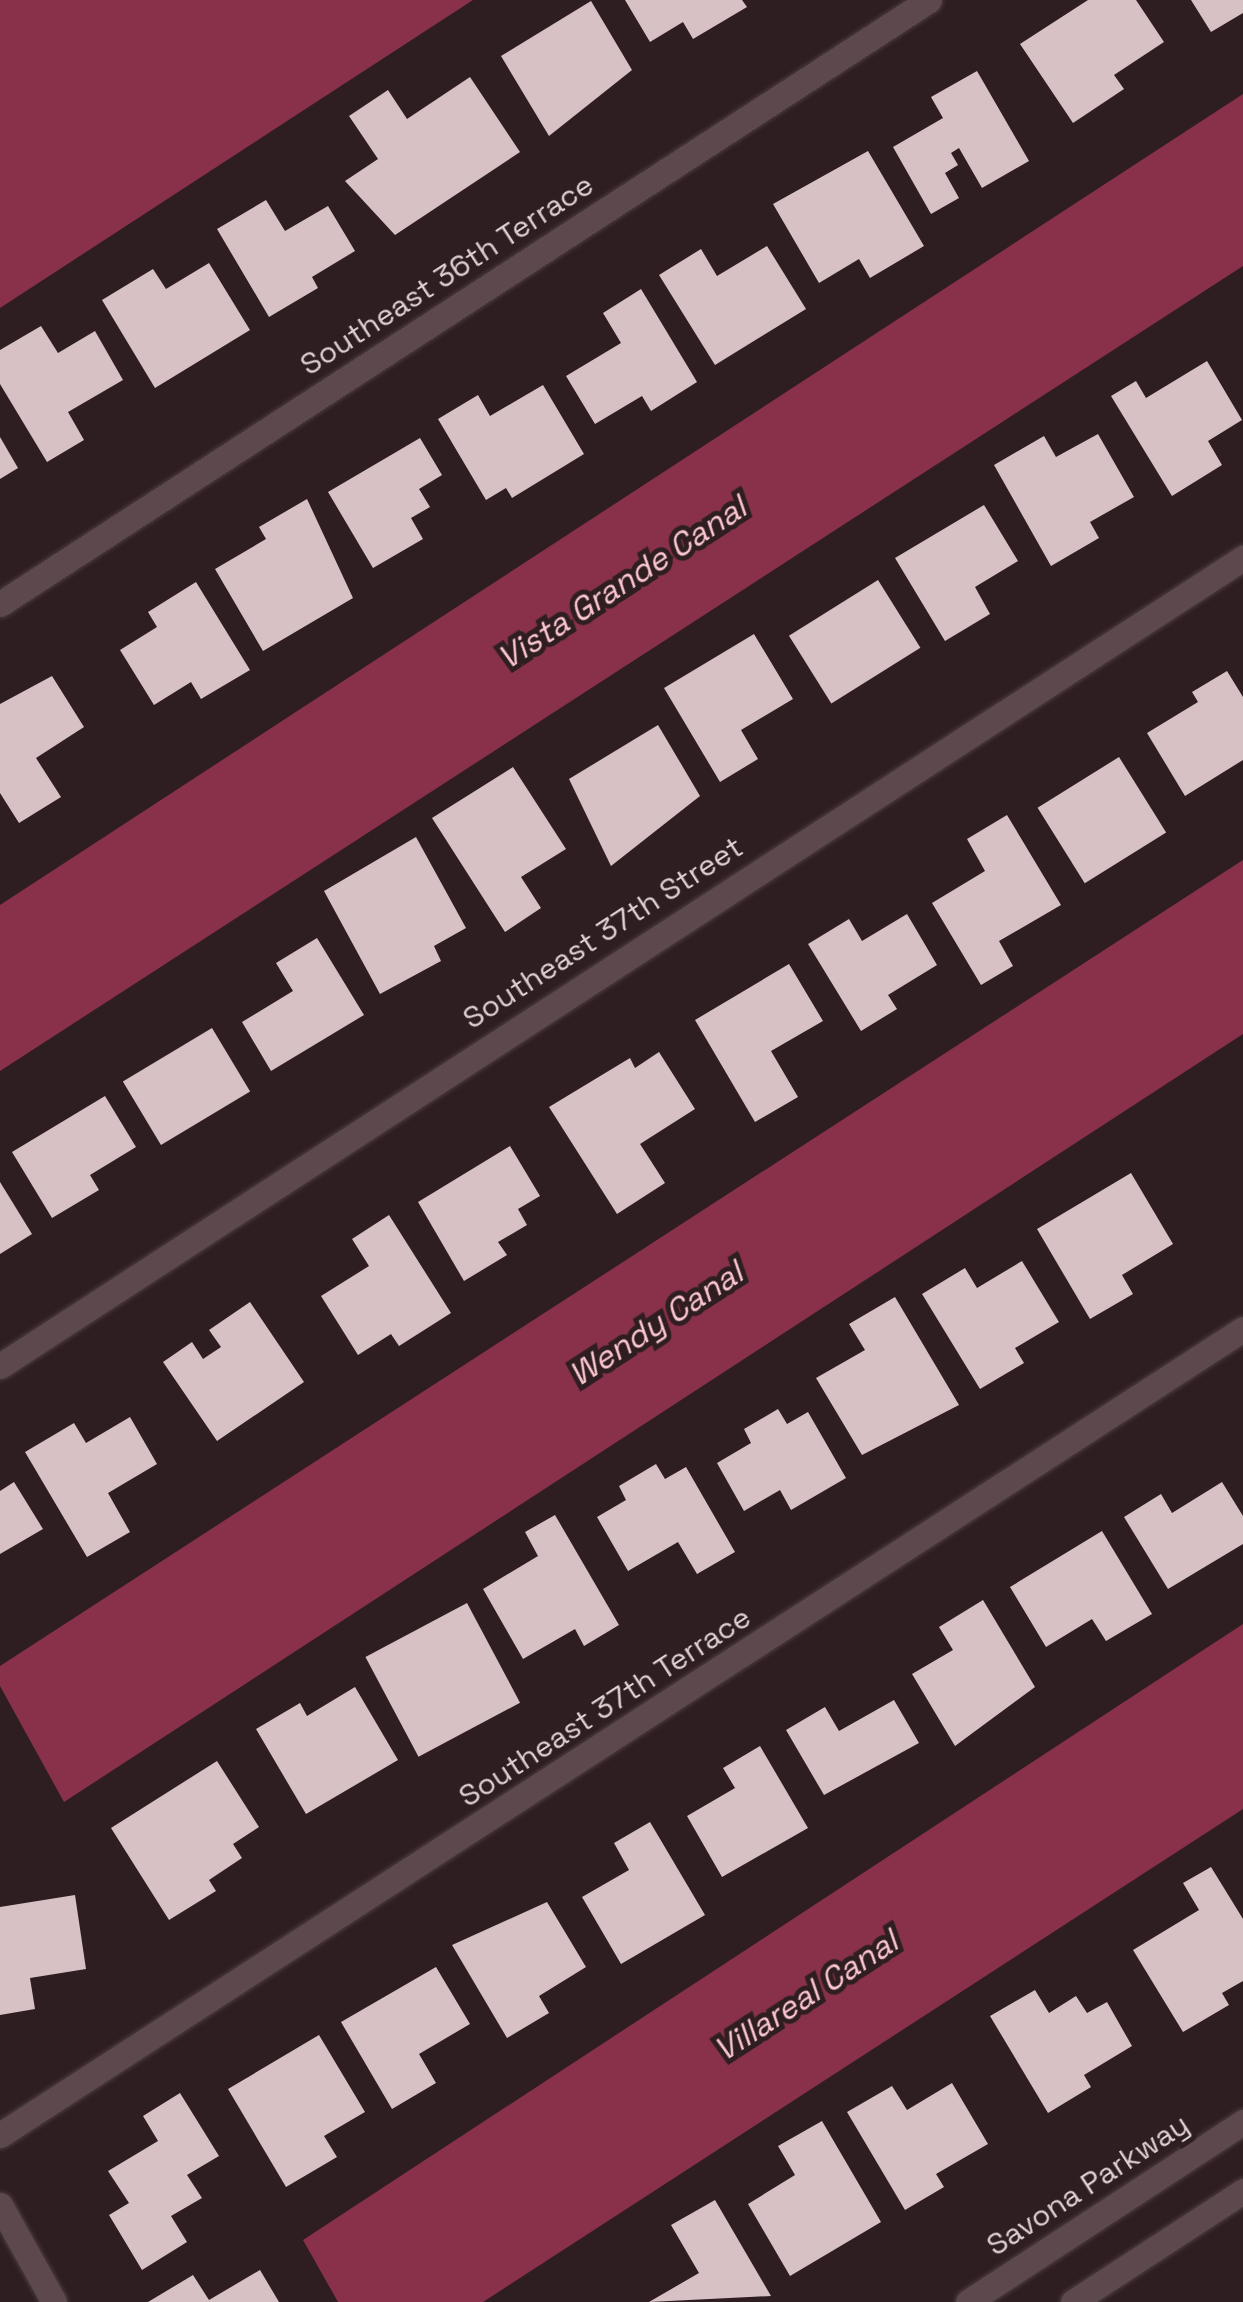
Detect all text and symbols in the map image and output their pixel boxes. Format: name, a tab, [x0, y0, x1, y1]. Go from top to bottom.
street label: Southeast 36th Terrace	[293, 167, 601, 383]
water label: Vista Grande Canal	[491, 488, 753, 678]
street label: Southeast 37th Street	[457, 829, 749, 1037]
water label: Wendy Canal	[562, 1254, 750, 1394]
street label: Southeast 37th Terrace	[452, 1599, 758, 1815]
water label: Villareal Canal	[707, 1922, 905, 2070]
street label: Savona Parkway	[980, 2106, 1196, 2264]

